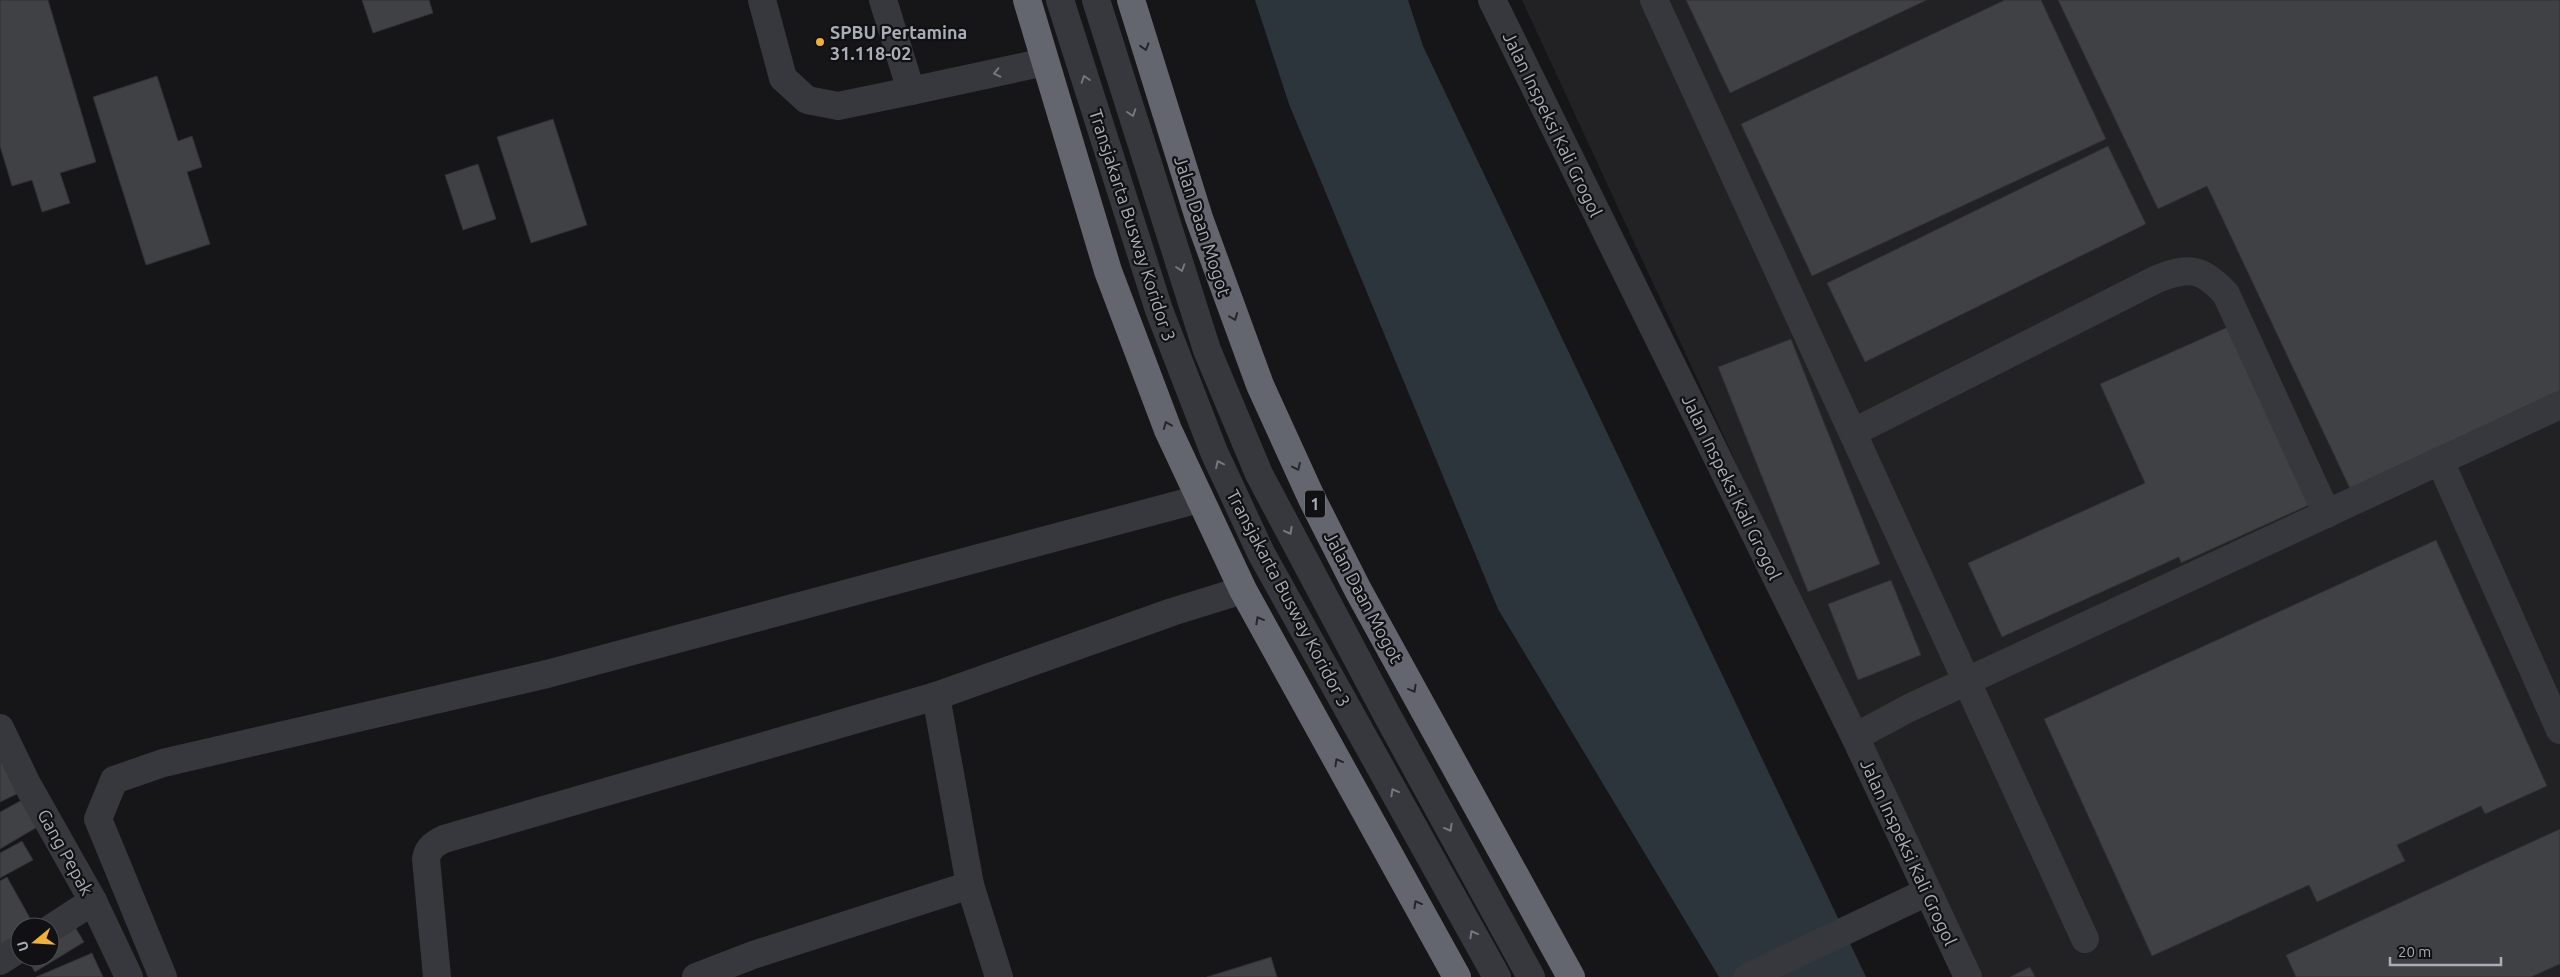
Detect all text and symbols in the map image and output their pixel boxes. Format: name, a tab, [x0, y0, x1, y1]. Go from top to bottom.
place label: SPBU Pertamina 31.118-02	[830, 22, 967, 63]
street label: Jalan Inspeksi Kali Grogol	[1499, 28, 1607, 220]
marker: SPBU Pertamina 31.118-02	[814, 36, 826, 48]
one-way arrow	[1140, 42, 1150, 50]
one-way arrow	[993, 67, 1002, 78]
one-way arrow	[1081, 75, 1091, 84]
street label: Transjakarta Busway Koridor 3	[1086, 106, 1180, 344]
one-way arrow	[1126, 109, 1136, 117]
street label: Jalan Daan Mogot	[1171, 153, 1235, 299]
one-way arrow	[1175, 263, 1185, 272]
one-way arrow	[1228, 313, 1238, 321]
street label: Jalan Inspeksi Kali Grogol	[1678, 391, 1786, 583]
one-way arrow	[1163, 422, 1173, 430]
one-way arrow	[1216, 460, 1226, 469]
one-way arrow	[1291, 462, 1302, 471]
street label: Transjakarta Busway Koridor 3	[1223, 486, 1355, 710]
road number: 1	[1305, 490, 1325, 518]
one-way arrow	[1283, 526, 1293, 535]
street label: Jalan Daan Mogot	[1321, 528, 1407, 666]
one-way arrow	[1255, 616, 1265, 625]
one-way arrow	[1406, 683, 1416, 692]
street label: Jalan Inspeksi Kali Grogol	[1857, 756, 1961, 949]
one-way arrow	[1334, 758, 1344, 767]
one-way arrow	[1390, 789, 1400, 798]
street label: Gang Pepak	[34, 806, 98, 898]
one-way arrow	[1443, 823, 1453, 832]
one-way arrow	[1413, 900, 1423, 909]
north arrow	[10, 917, 60, 967]
one-way arrow	[1469, 931, 1479, 940]
scale bar	[2390, 934, 2501, 966]
text: U	[14, 939, 32, 953]
text: 20 m	[2398, 943, 2431, 960]

